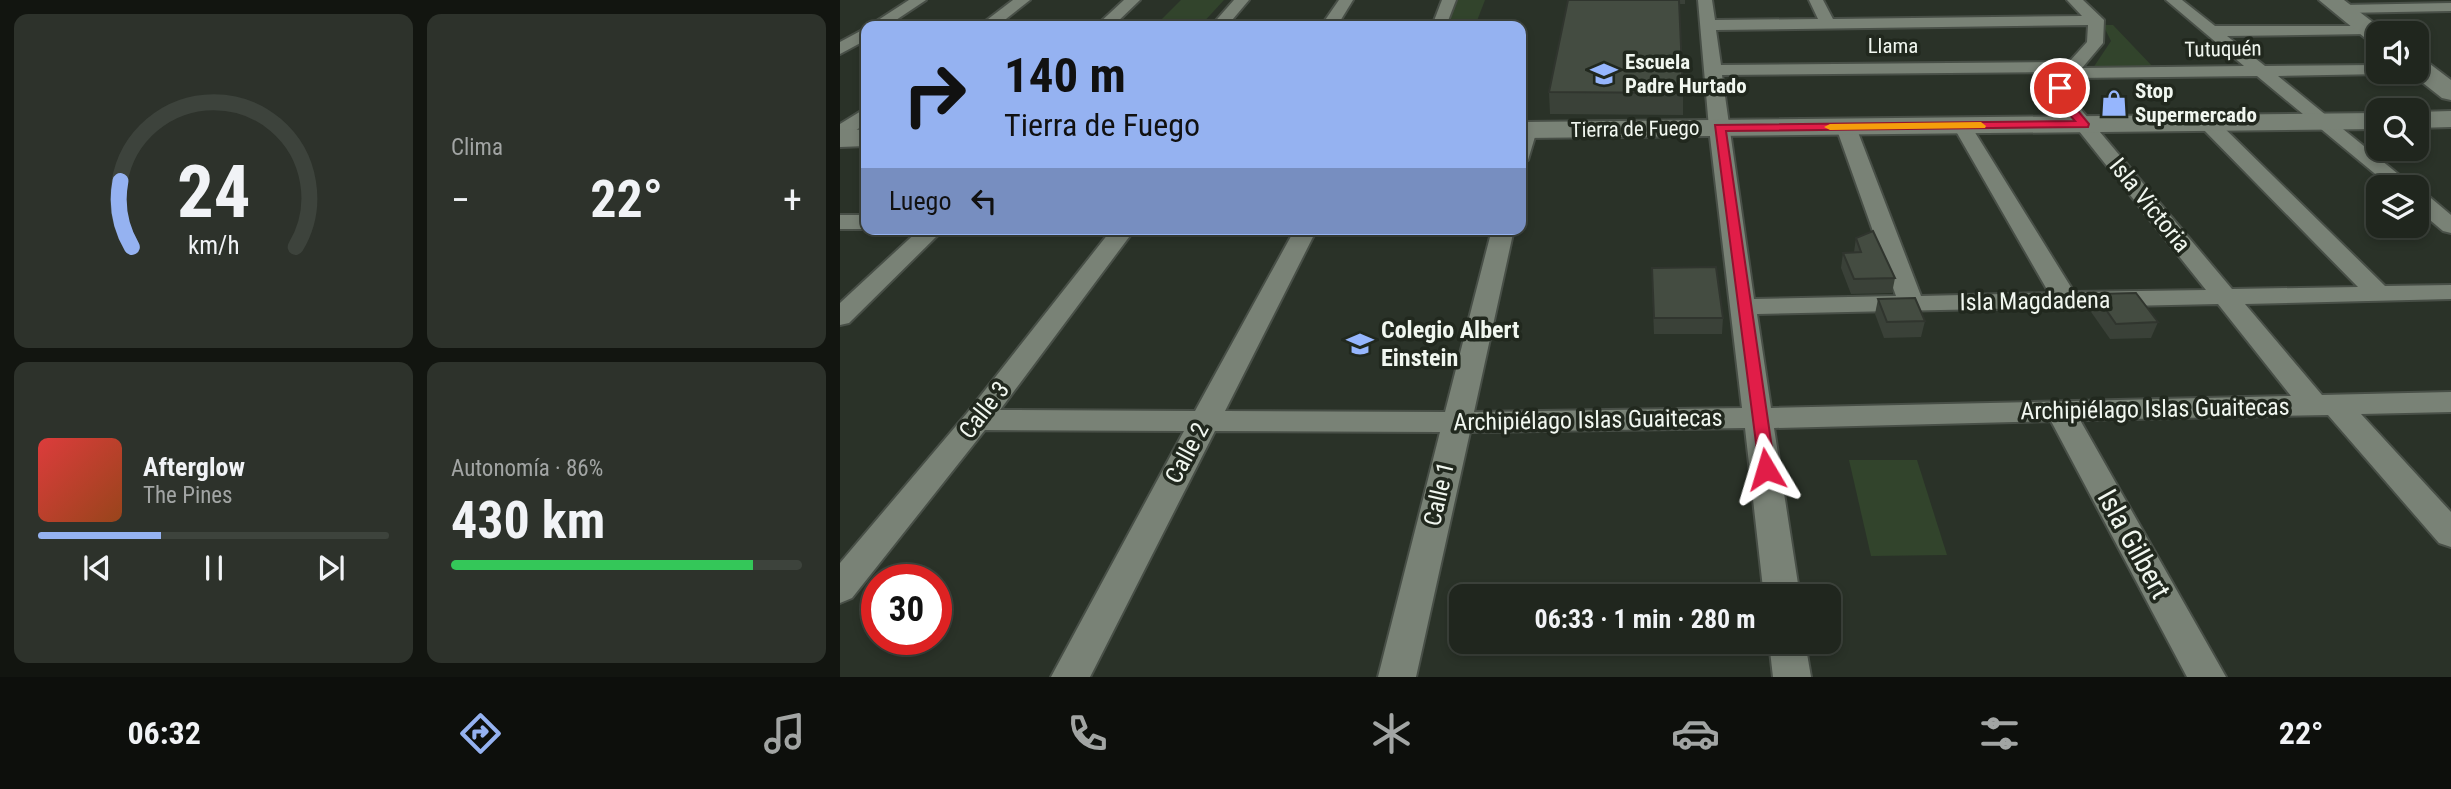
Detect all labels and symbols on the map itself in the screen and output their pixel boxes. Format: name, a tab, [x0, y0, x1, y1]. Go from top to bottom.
street label: Llama	[1868, 34, 1918, 58]
street label: Tutuquén	[2184, 36, 2262, 62]
place label: Escuela Padre Hurtado	[1625, 50, 1747, 98]
pin	[2030, 58, 2090, 118]
school or university icon: Escuela Padre Hurtado	[1589, 59, 1619, 89]
place label: Stop Supermercado	[2135, 79, 2257, 127]
shop icon: Stop Supermercado	[2099, 88, 2129, 118]
street label: Tierra de Fuego	[1570, 116, 1700, 142]
street label: Isla Victoria	[2104, 152, 2196, 258]
street label: Isla Magdadena	[1959, 286, 2111, 316]
place label: Colegio Albert Einstein	[1381, 316, 1519, 372]
school or university icon: Colegio Albert Einstein	[1345, 329, 1375, 359]
street label: Calle 3	[953, 376, 1015, 444]
street label: Archipiélago Islas Guaitecas	[2020, 393, 2290, 425]
street label: Archipiélago Islas Guaitecas	[1453, 404, 1723, 436]
street label: Calle 2	[1159, 418, 1215, 488]
position arrow	[1729, 432, 1803, 506]
street label: Calle 1	[1418, 459, 1460, 529]
street label: Isla Gilbert	[2091, 484, 2177, 604]
speed limit sign: 30	[861, 564, 952, 655]

